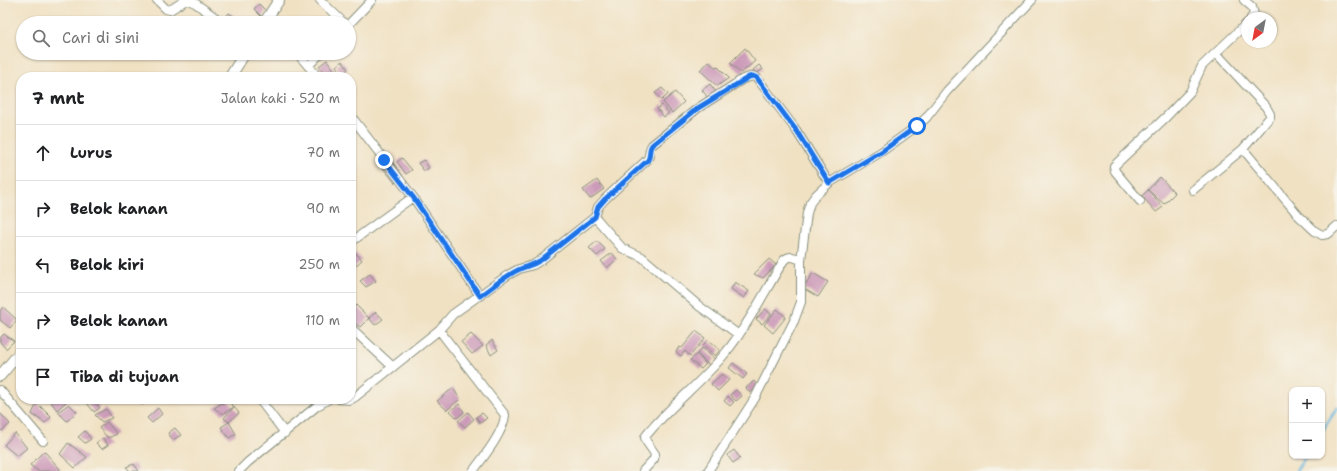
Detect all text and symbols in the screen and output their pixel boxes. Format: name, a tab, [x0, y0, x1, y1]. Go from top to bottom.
north arrow	[1241, 12, 1277, 48]
search box	[16, 16, 356, 60]
icon: search	[30, 27, 52, 49]
text: Cari di sini	[62, 28, 139, 48]
text: 7 mnt	[32, 87, 85, 109]
text: Jalan kaki · 520 m	[221, 90, 340, 107]
route start	[908, 117, 926, 135]
icon: ahead	[32, 142, 54, 164]
text: Lurus	[70, 143, 112, 163]
text: 70 m	[306, 144, 340, 161]
route end	[375, 151, 393, 169]
icon: right	[32, 198, 54, 220]
text: Belok kanan	[70, 199, 168, 219]
text: 90 m	[306, 200, 340, 217]
icon: left	[32, 254, 54, 276]
text: Belok kiri	[70, 255, 144, 275]
text: 250 m	[299, 256, 340, 273]
icon: right	[32, 310, 54, 332]
text: Belok kanan	[70, 311, 168, 331]
text: 110 m	[305, 312, 340, 329]
icon: arrive	[32, 366, 54, 388]
text: Tiba di tujuan	[70, 367, 179, 387]
map controls	[1289, 387, 1325, 459]
button: +	[1289, 387, 1325, 423]
button: −	[1289, 423, 1325, 459]

